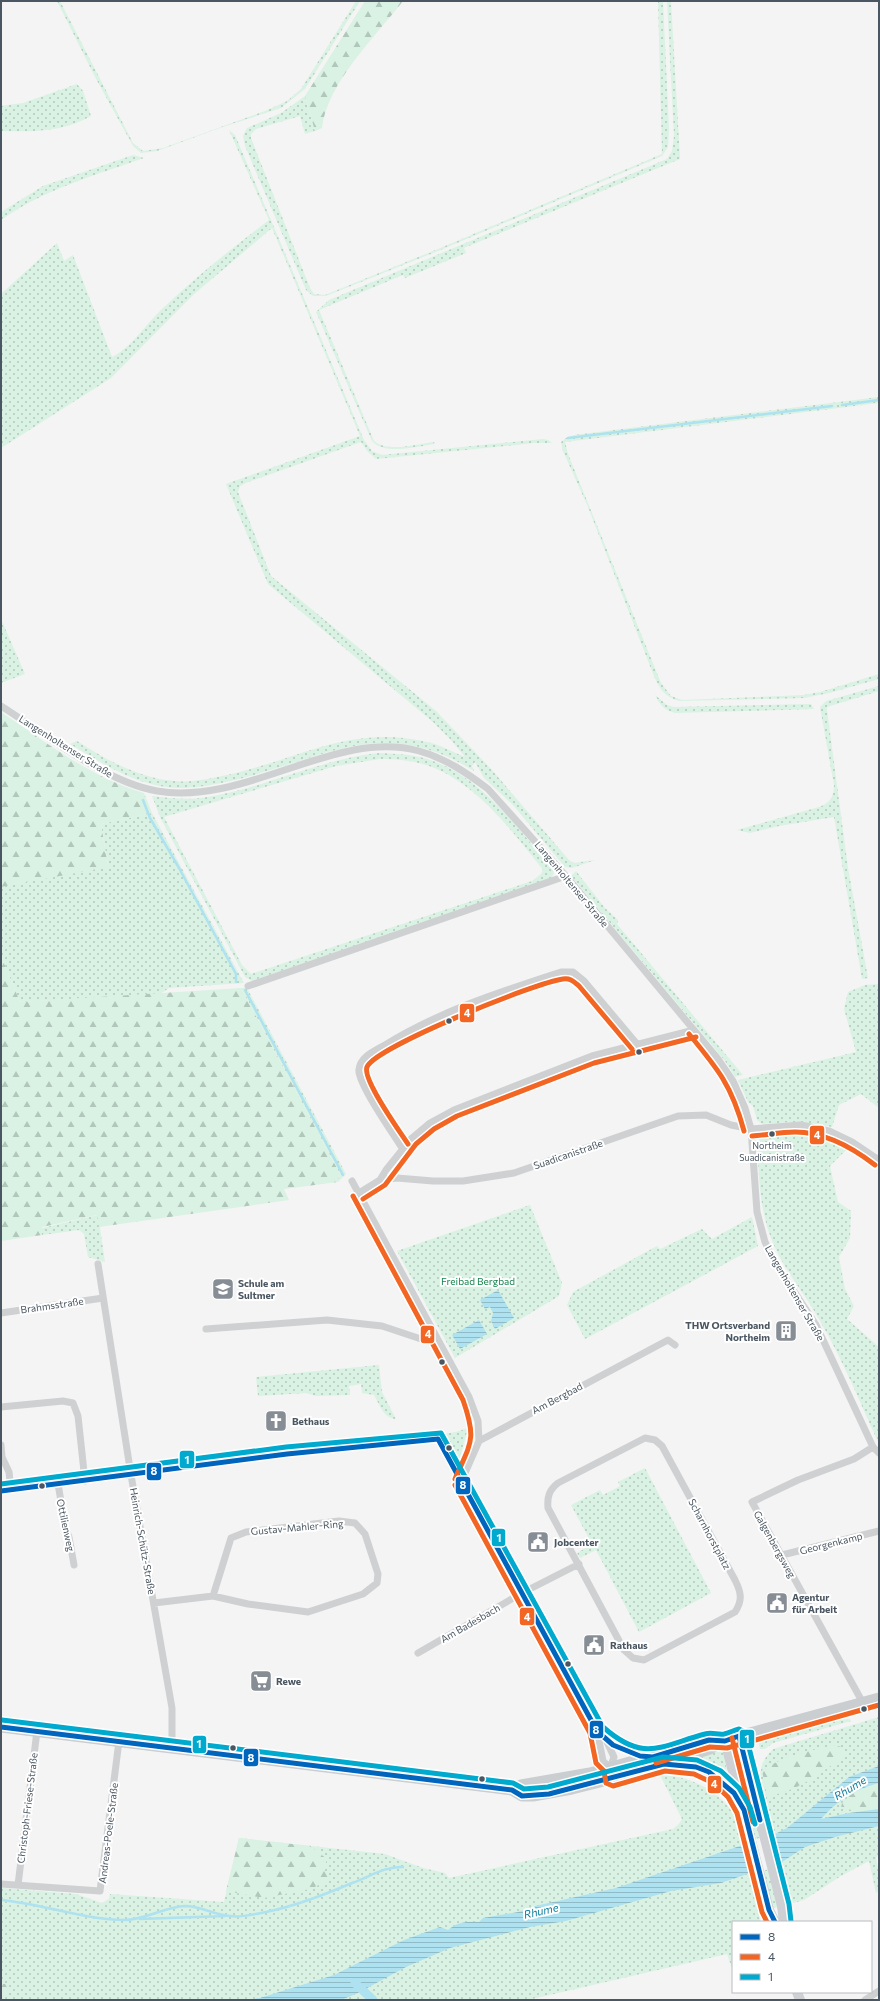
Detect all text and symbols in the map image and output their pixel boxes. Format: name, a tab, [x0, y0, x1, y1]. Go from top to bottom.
street label: Langenholtenser Straße	[17, 712, 115, 780]
street label: Langenholtenser Straße	[533, 839, 611, 929]
line badge: 4	[459, 1003, 475, 1023]
text: 4	[464, 1006, 471, 1019]
unlabelled marker	[444, 1016, 454, 1026]
unlabelled marker	[634, 1047, 644, 1057]
line badge: 4	[809, 1125, 825, 1145]
text: 4	[814, 1128, 821, 1141]
marker: Northeim Suadicanistraße	[767, 1129, 777, 1139]
street label: Suadicanistraße	[532, 1137, 604, 1171]
place label: Northeim Suadicanistraße	[739, 1140, 805, 1163]
street label: Langenholtenser Straße	[763, 1243, 827, 1343]
park label: Freibad Bergbad	[441, 1275, 515, 1287]
school or university icon: Schule am Sultmer	[210, 1276, 236, 1302]
place label: Schule am Sultmer	[238, 1277, 285, 1301]
street label: Brahmsstraße	[20, 1295, 84, 1315]
building icon: THW Ortsverband Northeim	[773, 1318, 799, 1344]
place label: THW Ortsverband Northeim	[685, 1319, 770, 1343]
line badge: 4	[420, 1325, 435, 1344]
text: 4	[425, 1327, 432, 1340]
unlabelled marker	[437, 1357, 447, 1367]
street label: Am Bergbad	[530, 1380, 585, 1416]
church icon: Bethaus	[263, 1408, 289, 1434]
place label: Bethaus	[292, 1415, 330, 1427]
unlabelled marker	[444, 1443, 454, 1453]
line badge: 1	[179, 1450, 195, 1469]
text: 1	[185, 1453, 190, 1466]
line badge: 8	[146, 1462, 162, 1481]
text: 8	[151, 1464, 158, 1477]
line badge: 8	[455, 1476, 471, 1495]
text: 8	[460, 1478, 467, 1491]
unlabelled marker	[37, 1481, 47, 1491]
street label: Heinrich-Schütz-Straße	[128, 1487, 158, 1595]
street label: Scharnhorstplatz	[686, 1497, 734, 1571]
street label: Ottilienweg	[55, 1498, 78, 1553]
street label: Galgenbergsweg	[752, 1508, 799, 1580]
street label: Gustav-Mahler-Ring	[250, 1517, 344, 1537]
line badge: 1	[491, 1528, 506, 1547]
public building icon: Jobcenter	[525, 1529, 551, 1555]
street label: Georgenkamp	[798, 1529, 864, 1557]
text: 1	[497, 1531, 502, 1544]
place label: Jobcenter	[554, 1536, 599, 1548]
public building icon: Agentur für Arbeit	[764, 1590, 790, 1616]
place label: Agentur für Arbeit	[792, 1591, 837, 1615]
street label: Am Badesbach	[438, 1601, 502, 1645]
line badge: 4	[519, 1607, 535, 1626]
text: 4	[524, 1610, 531, 1623]
public building icon: Rathaus	[581, 1632, 607, 1658]
place label: Rathaus	[610, 1639, 648, 1651]
unlabelled marker	[563, 1659, 573, 1669]
supermarket icon: Rewe	[248, 1668, 274, 1694]
place label: Rewe	[276, 1675, 301, 1687]
unlabelled marker	[859, 1704, 869, 1714]
line badge: 8	[589, 1720, 604, 1739]
text: 8	[593, 1723, 600, 1736]
line badge: 1	[739, 1729, 755, 1749]
text: 1	[745, 1732, 750, 1745]
line badge: 1	[192, 1735, 207, 1754]
text: 1	[197, 1737, 202, 1750]
unlabelled marker	[228, 1743, 238, 1753]
line badge: 8	[243, 1748, 259, 1767]
text: 8	[248, 1751, 255, 1764]
street label: Christoph-Friese-Straße	[14, 1752, 40, 1864]
water label: Rhume	[831, 1773, 868, 1802]
unlabelled marker	[477, 1774, 487, 1784]
line badge: 4	[707, 1775, 722, 1794]
text: 4	[711, 1777, 718, 1790]
street label: Andreas-Poele-Straße	[96, 1782, 120, 1884]
water label: Rhume	[522, 1900, 560, 1921]
legend	[732, 1921, 872, 1993]
text: 8	[768, 1929, 775, 1943]
text: 4	[768, 1949, 775, 1963]
text: 1	[768, 1969, 773, 1983]

